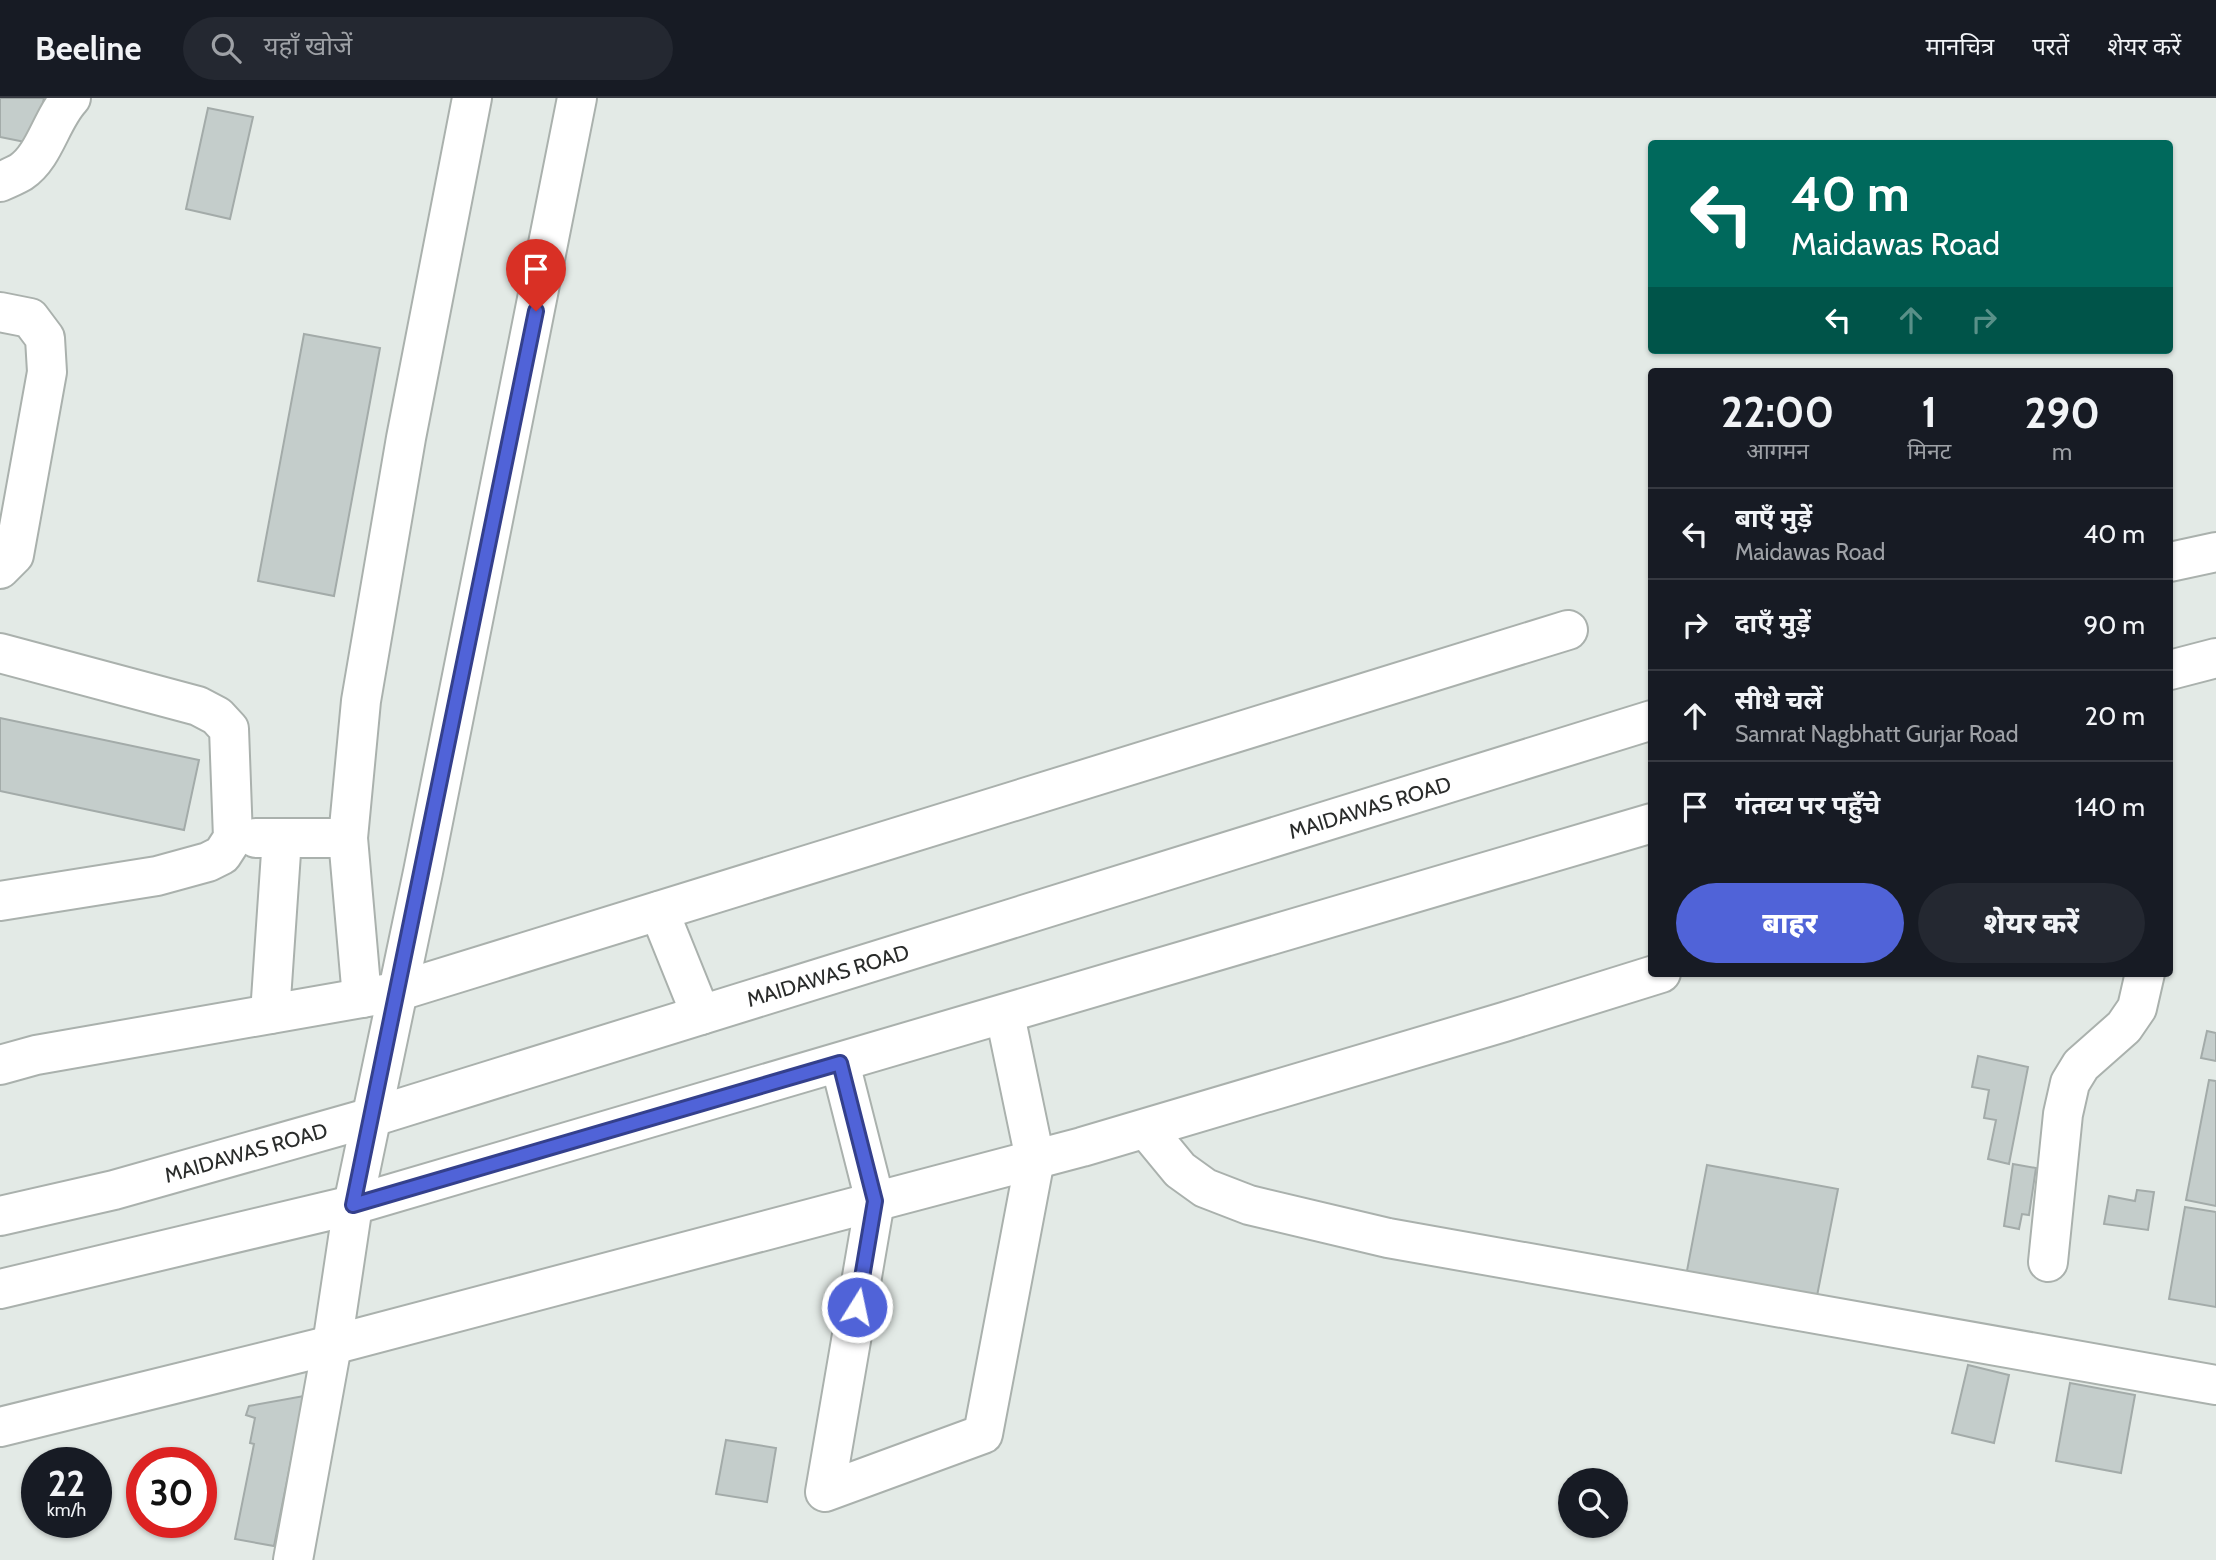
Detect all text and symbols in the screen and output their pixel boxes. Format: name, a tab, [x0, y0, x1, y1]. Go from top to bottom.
search box	[183, 17, 673, 80]
text: Beeline	[35, 28, 141, 68]
icon: search	[207, 29, 245, 67]
text: यहाँ खोजें	[263, 30, 352, 62]
text: मानचित्र	[1926, 32, 1994, 61]
text: परतें	[2032, 32, 2069, 61]
text: शेयर करें	[2107, 32, 2181, 61]
text: 40 m	[1791, 164, 1910, 223]
icon: left	[1676, 168, 1767, 259]
text: Maidawas Road	[1791, 224, 2000, 263]
pin	[506, 239, 566, 311]
icon: arrive	[517, 250, 555, 288]
icon: left	[1819, 301, 1857, 339]
icon: ahead	[1892, 301, 1930, 339]
icon: right	[1965, 301, 2003, 339]
text: 22:00	[1721, 386, 1834, 438]
text: 1	[1922, 386, 1937, 438]
text: 290	[2024, 387, 2100, 439]
text: आगमन	[1746, 437, 1809, 465]
text: मिनट	[1907, 437, 1951, 465]
text: m	[2052, 438, 2072, 466]
text: बाएँ मुड़ें	[1735, 502, 1812, 534]
icon: left	[1676, 515, 1714, 553]
text: 40 m	[2083, 518, 2145, 550]
text: Maidawas Road	[1735, 538, 1885, 566]
icon: right	[1676, 606, 1714, 644]
text: दाएँ मुड़ें	[1735, 607, 1811, 639]
text: 90 m	[2083, 609, 2145, 641]
text: सीधे चलें	[1735, 684, 1823, 716]
icon: ahead	[1676, 697, 1714, 735]
text: 20 m	[2085, 700, 2145, 732]
text: Samrat Nagbhatt Gurjar Road	[1735, 720, 2019, 748]
street label: MAIDAWAS ROAD	[1286, 771, 1454, 844]
icon: arrive	[1676, 788, 1714, 826]
text: गंतव्य पर पहुँचे	[1735, 789, 1880, 821]
text: 140 m	[2075, 791, 2145, 823]
button: बाहर	[1676, 883, 1904, 963]
button: शेयर करें	[1918, 883, 2145, 963]
street label: MAIDAWAS ROAD	[744, 939, 912, 1012]
street label: MAIDAWAS ROAD	[162, 1117, 330, 1188]
position arrow	[820, 1270, 894, 1344]
speed limit sign: 30	[126, 1447, 217, 1538]
text: 22	[48, 1462, 85, 1505]
map controls	[1558, 1468, 1628, 1538]
button: search	[1558, 1468, 1628, 1538]
text: km/h	[47, 1499, 86, 1521]

